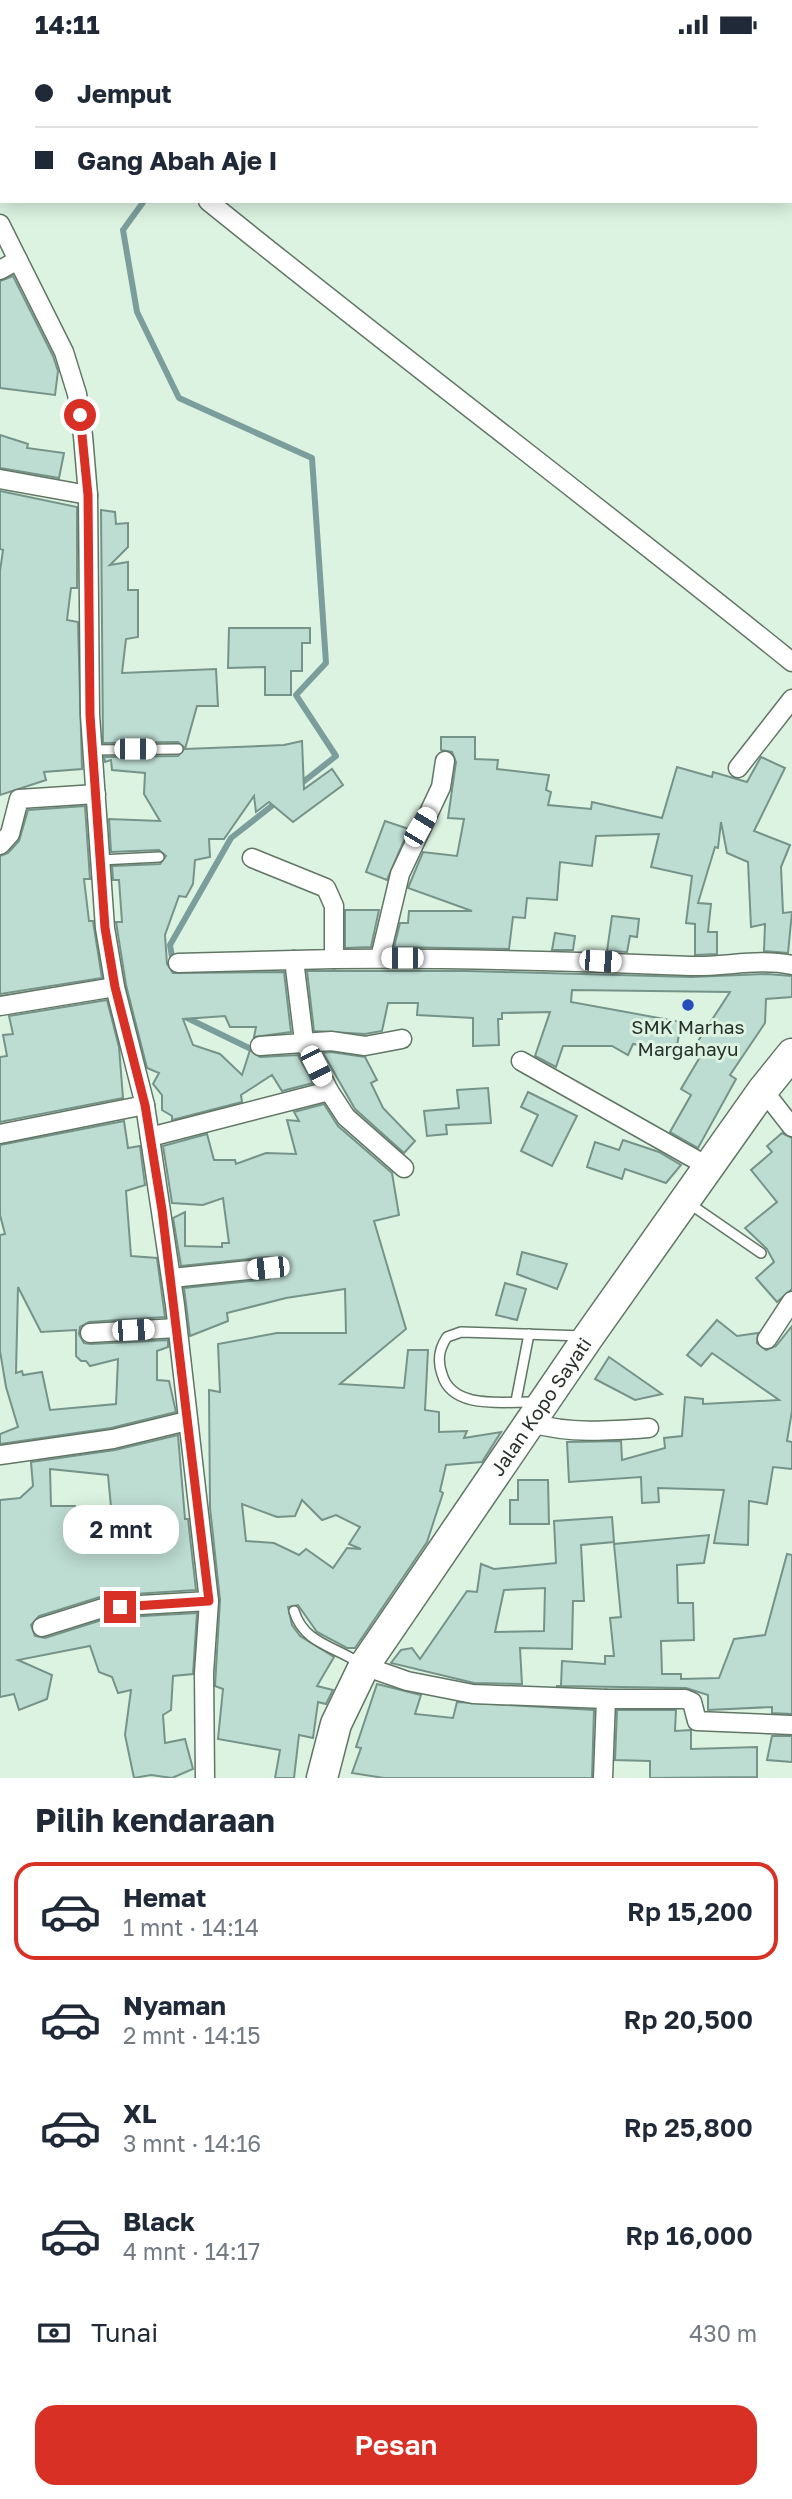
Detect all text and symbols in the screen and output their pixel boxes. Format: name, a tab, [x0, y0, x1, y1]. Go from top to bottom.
text: 14:11	[35, 9, 100, 40]
text: Jemput	[77, 78, 172, 109]
text: Gang Abah Aje I	[77, 145, 277, 176]
route start	[64, 399, 96, 431]
car	[115, 739, 157, 760]
car	[401, 804, 440, 850]
car	[382, 948, 424, 969]
car	[579, 949, 622, 973]
marker: SMK Marhas Margahayu	[680, 997, 696, 1013]
place label: SMK Marhas Margahayu	[631, 1015, 745, 1060]
car	[298, 1043, 335, 1089]
car	[247, 1255, 290, 1281]
car	[112, 1318, 155, 1342]
street label: Jalan Kopo Sayati	[485, 1333, 596, 1480]
callout: 2 mnt	[62, 1505, 178, 1555]
text: 2 mnt	[90, 1515, 152, 1543]
route end	[104, 1591, 136, 1623]
text: Pilih kendaraan	[35, 1801, 275, 1839]
icon: car	[39, 1880, 102, 1943]
text: Hemat	[123, 1882, 206, 1913]
text: Rp 15,200	[627, 1896, 753, 1927]
text: 1 mnt · 14:14	[123, 1913, 259, 1941]
icon: car	[39, 1988, 102, 2051]
text: Nyaman	[123, 1990, 226, 2021]
text: Rp 20,500	[624, 2004, 753, 2035]
text: 2 mnt · 14:15	[123, 2021, 261, 2049]
icon: car	[39, 2096, 102, 2159]
text: XL	[123, 2098, 157, 2129]
text: Rp 25,800	[624, 2112, 753, 2143]
text: 3 mnt · 14:16	[123, 2129, 261, 2157]
icon: car	[39, 2204, 102, 2267]
text: Black	[123, 2206, 195, 2237]
text: Rp 16,000	[625, 2220, 753, 2251]
text: 4 mnt · 14:17	[123, 2237, 260, 2265]
icon: cash	[35, 2314, 73, 2352]
text: Tunai	[91, 2317, 158, 2348]
text: 430 m	[689, 2319, 757, 2347]
button: Pesan	[35, 2405, 757, 2485]

